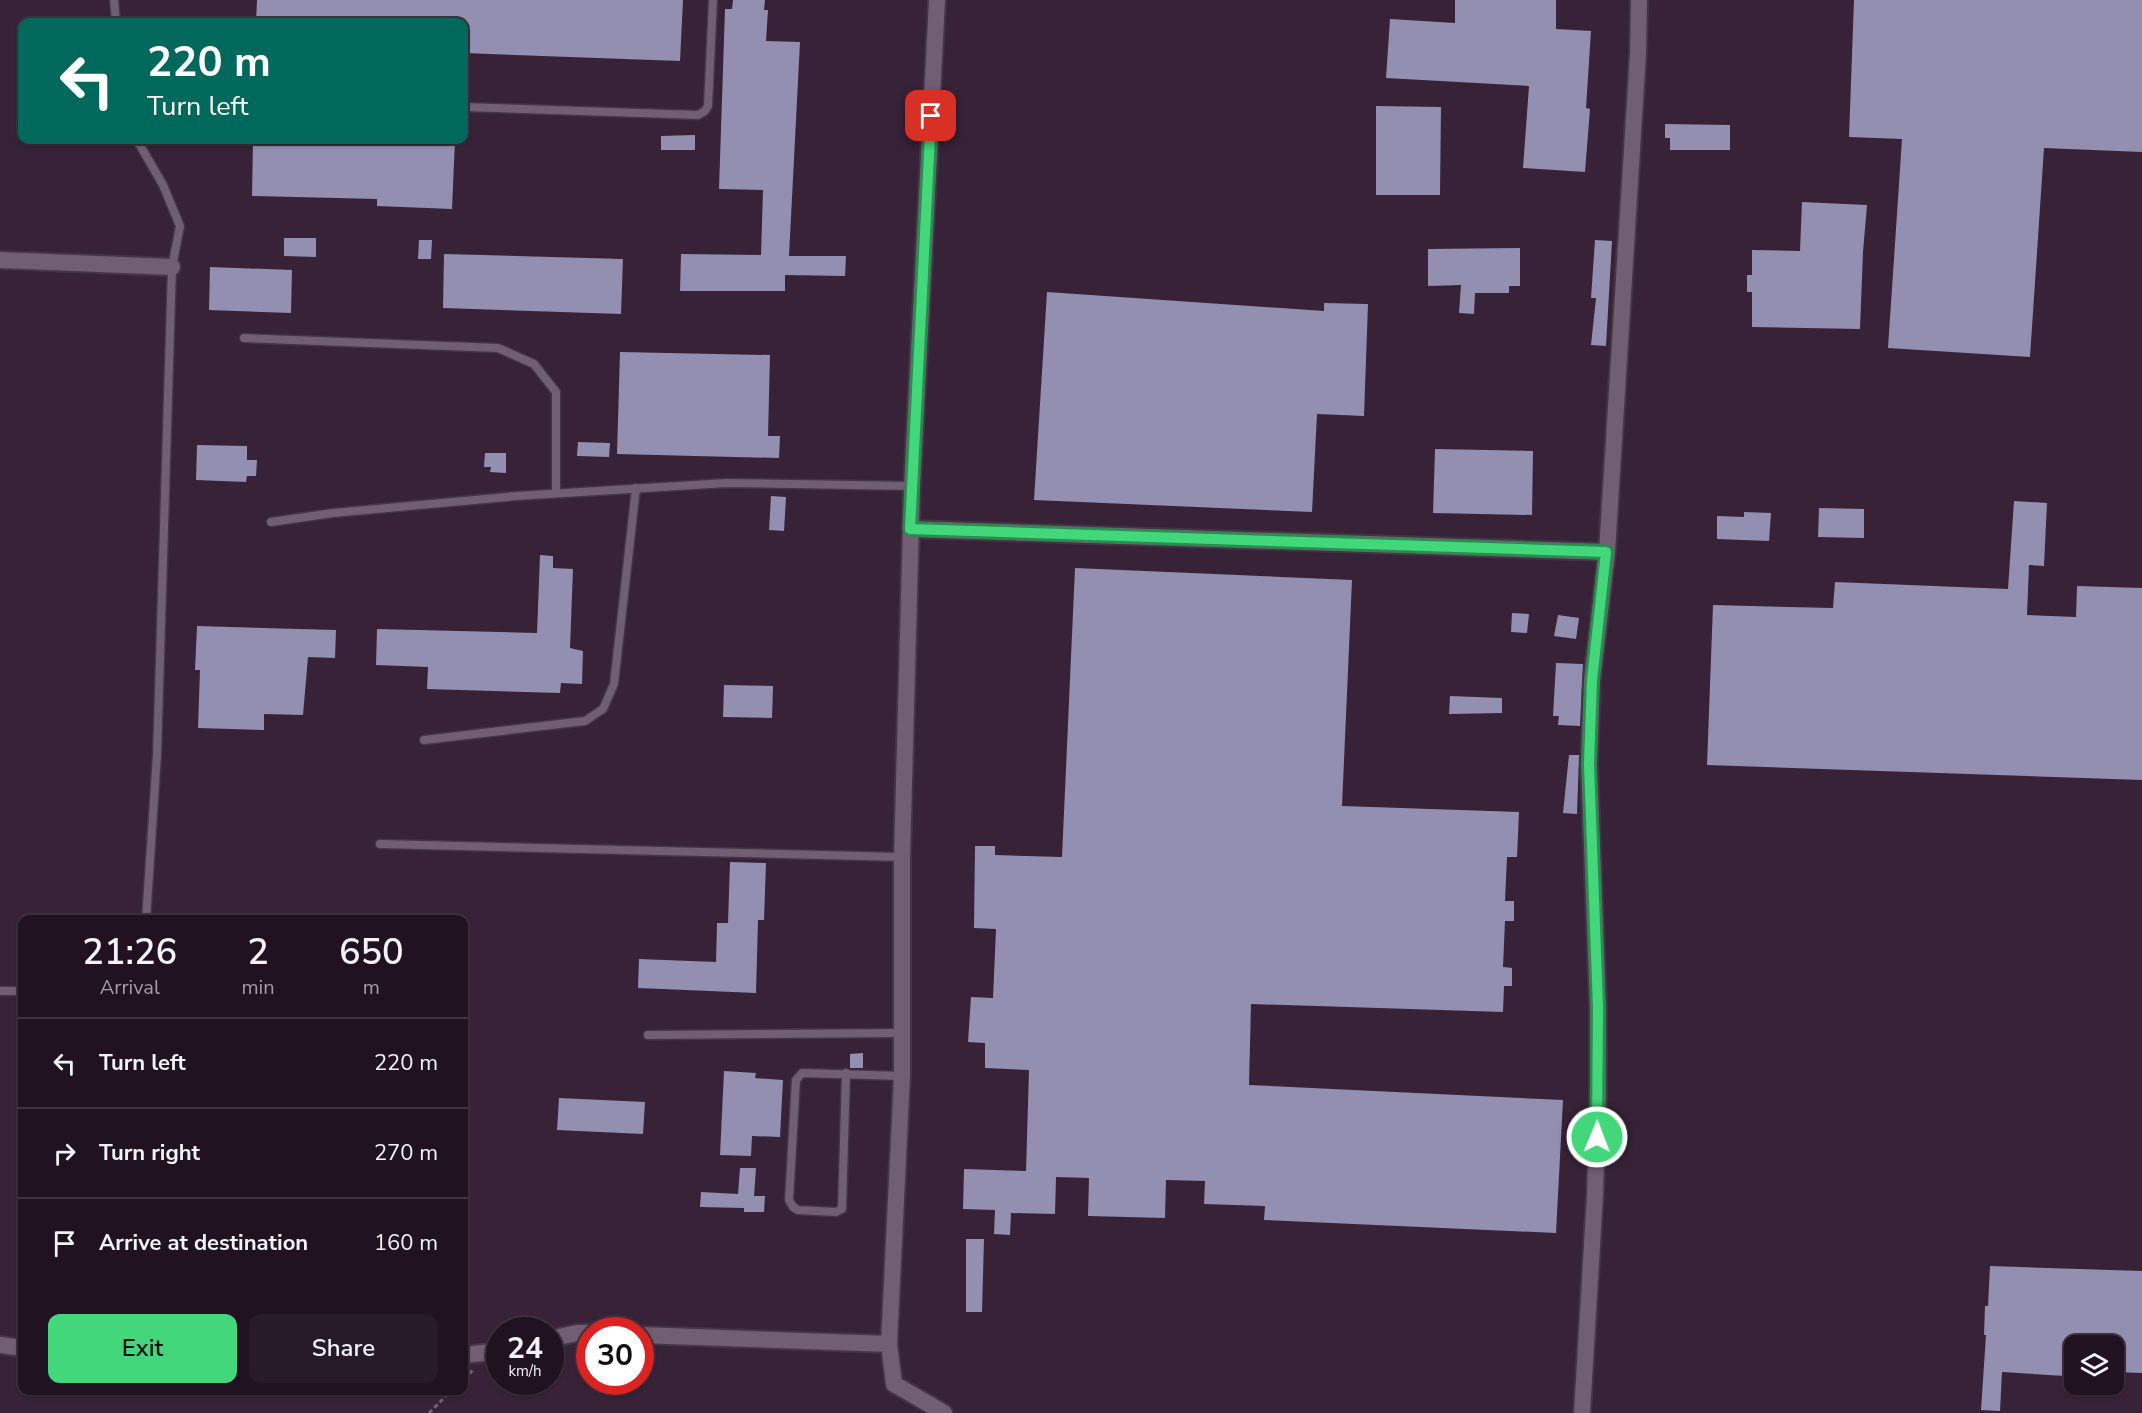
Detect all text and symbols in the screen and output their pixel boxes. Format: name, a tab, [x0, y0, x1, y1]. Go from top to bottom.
text: 220 m	[147, 34, 271, 91]
icon: left	[48, 42, 126, 120]
text: Turn left	[147, 88, 248, 125]
pin	[905, 90, 956, 141]
icon: arrive	[914, 99, 947, 132]
text: 21:26	[82, 928, 177, 977]
text: 2	[247, 928, 269, 977]
text: 650	[339, 928, 404, 977]
text: Arrival	[100, 974, 160, 1001]
text: min	[242, 974, 275, 1001]
text: m	[363, 974, 380, 1001]
icon: left	[48, 1047, 81, 1080]
text: Turn left	[99, 1048, 186, 1078]
text: 220 m	[374, 1048, 438, 1078]
position arrow	[1565, 1105, 1629, 1169]
icon: right	[48, 1137, 81, 1170]
text: Turn right	[99, 1138, 200, 1168]
text: 270 m	[374, 1138, 438, 1168]
icon: arrive	[48, 1227, 81, 1260]
text: Arrive at destination	[99, 1228, 308, 1258]
text: 160 m	[374, 1228, 438, 1258]
button: Exit	[48, 1314, 237, 1383]
button: Share	[249, 1314, 438, 1383]
speed limit sign: 30	[576, 1317, 654, 1395]
text: 24	[507, 1328, 543, 1369]
map controls	[2064, 1335, 2124, 1395]
button: layers	[2064, 1335, 2124, 1395]
text: km/h	[508, 1361, 542, 1381]

